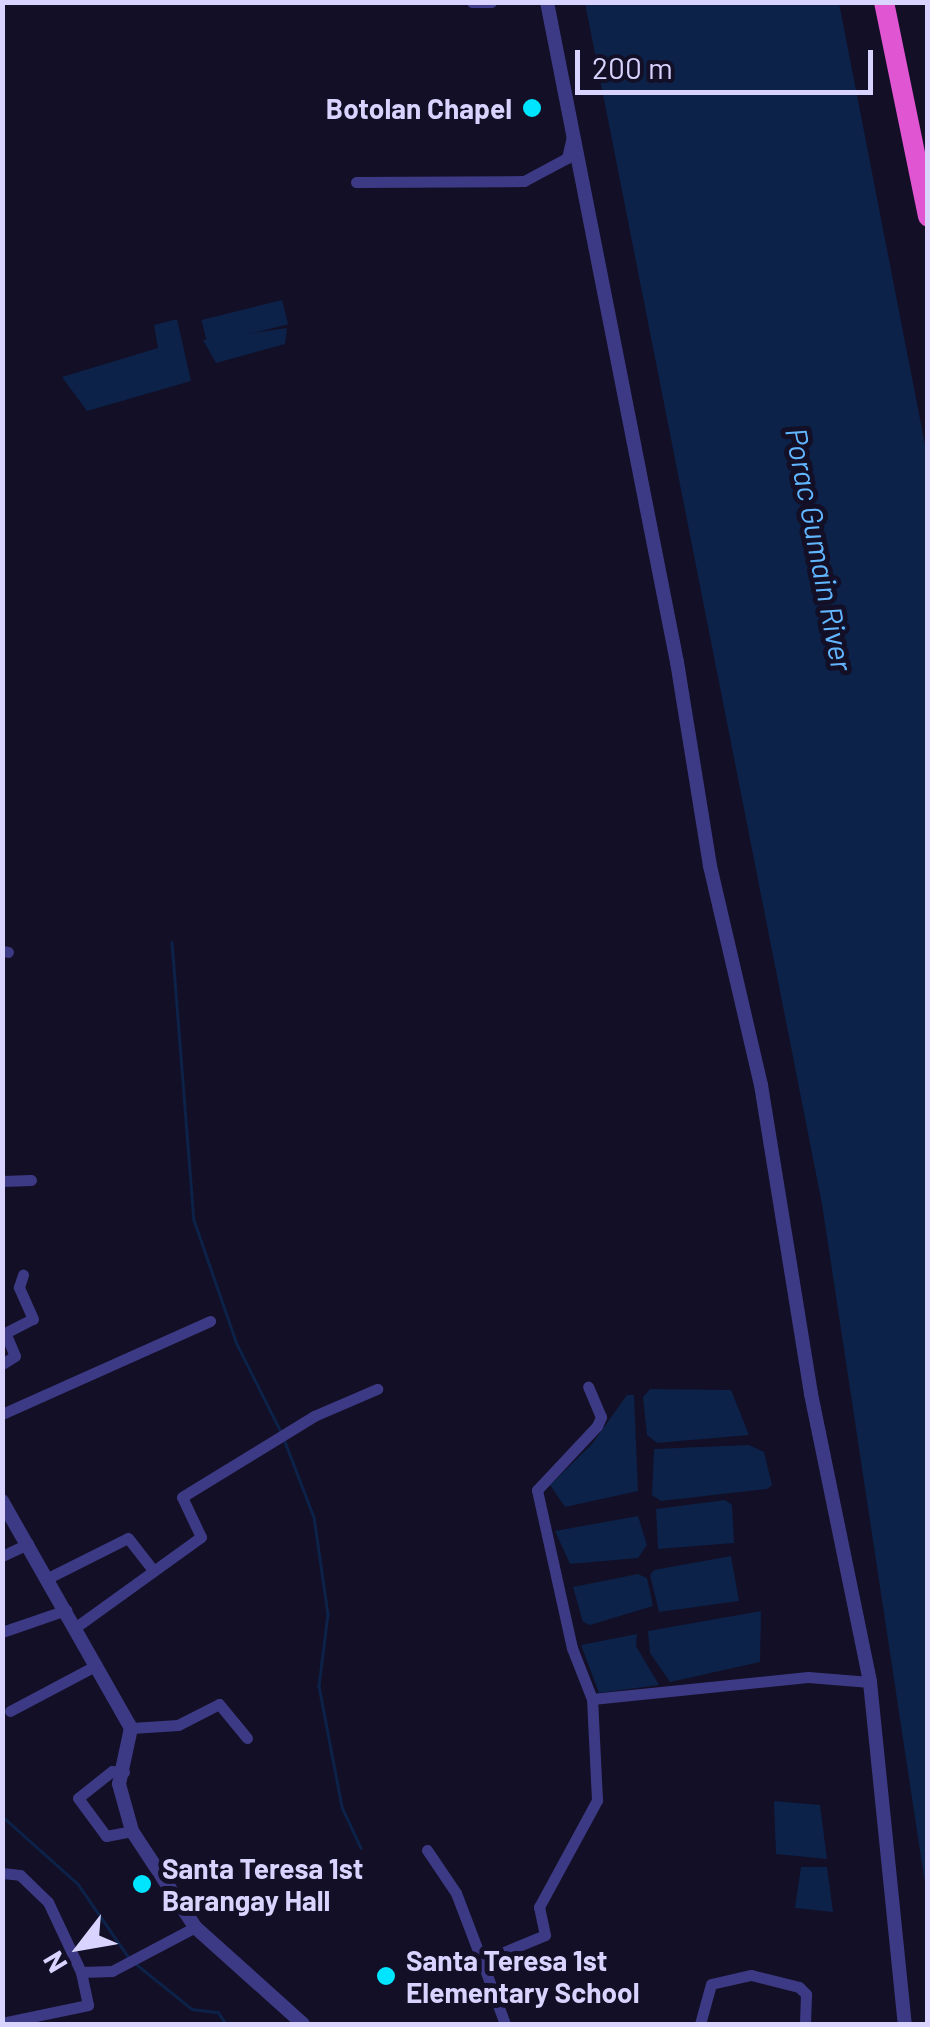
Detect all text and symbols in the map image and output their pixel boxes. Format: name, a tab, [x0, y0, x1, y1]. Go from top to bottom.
scale bar	[580, 30, 878, 92]
text: 200 m	[592, 49, 673, 85]
place label: Botolan Chapel	[326, 91, 512, 125]
marker: Botolan Chapel	[521, 97, 543, 119]
water label: Porac Gumain River	[779, 425, 861, 673]
place label: Santa Teresa 1st Barangay Hall	[162, 1851, 363, 1917]
marker: Santa Teresa 1st Barangay Hall	[131, 1873, 153, 1895]
north arrow	[30, 1897, 130, 1997]
place label: Santa Teresa 1st Elementary School	[406, 1943, 639, 2009]
text: N	[35, 1946, 74, 1979]
marker: Santa Teresa 1st Elementary School	[375, 1965, 397, 1987]

